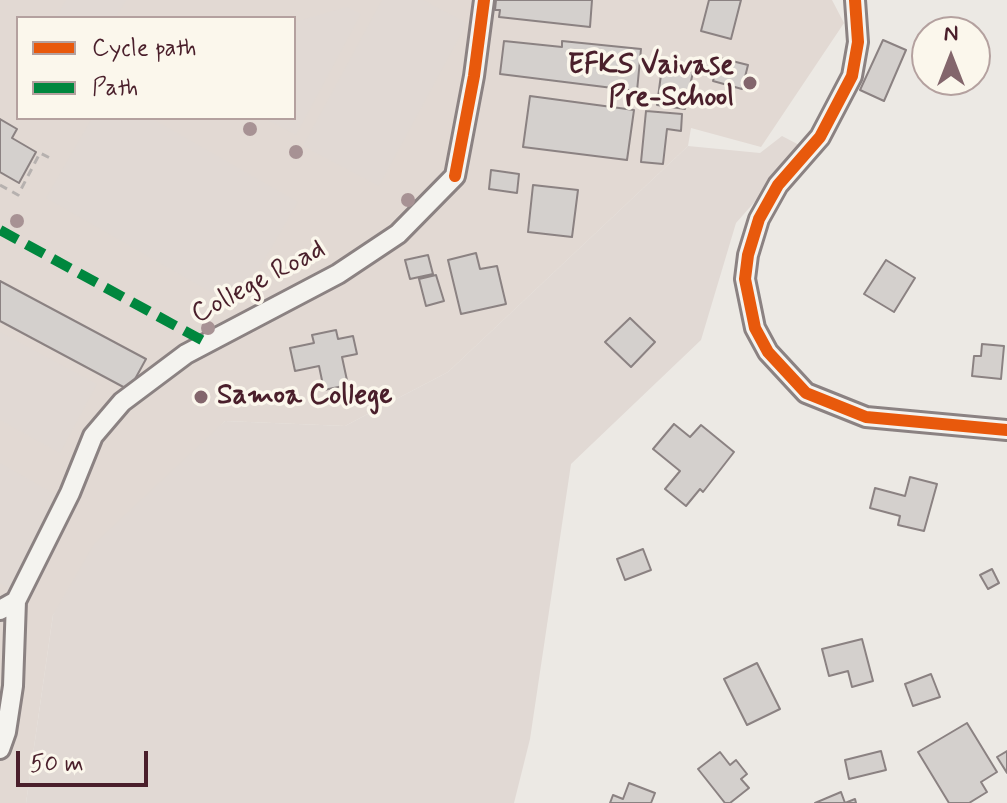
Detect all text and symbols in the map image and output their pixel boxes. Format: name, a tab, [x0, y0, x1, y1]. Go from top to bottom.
legend	[16, 16, 296, 120]
north arrow	[911, 16, 991, 96]
text: N	[944, 20, 958, 48]
text: Cycle path	[92, 33, 197, 64]
place label: EFKS Vaivase Pre-School	[568, 50, 734, 116]
text: Path	[92, 73, 138, 104]
marker: EFKS Vaivase Pre-School	[741, 74, 759, 92]
street label: College Road	[186, 234, 332, 332]
place label: Samoa College	[217, 380, 392, 414]
marker: Samoa College	[192, 388, 210, 406]
scale bar	[20, 735, 152, 785]
text: 50 m	[30, 749, 84, 780]

